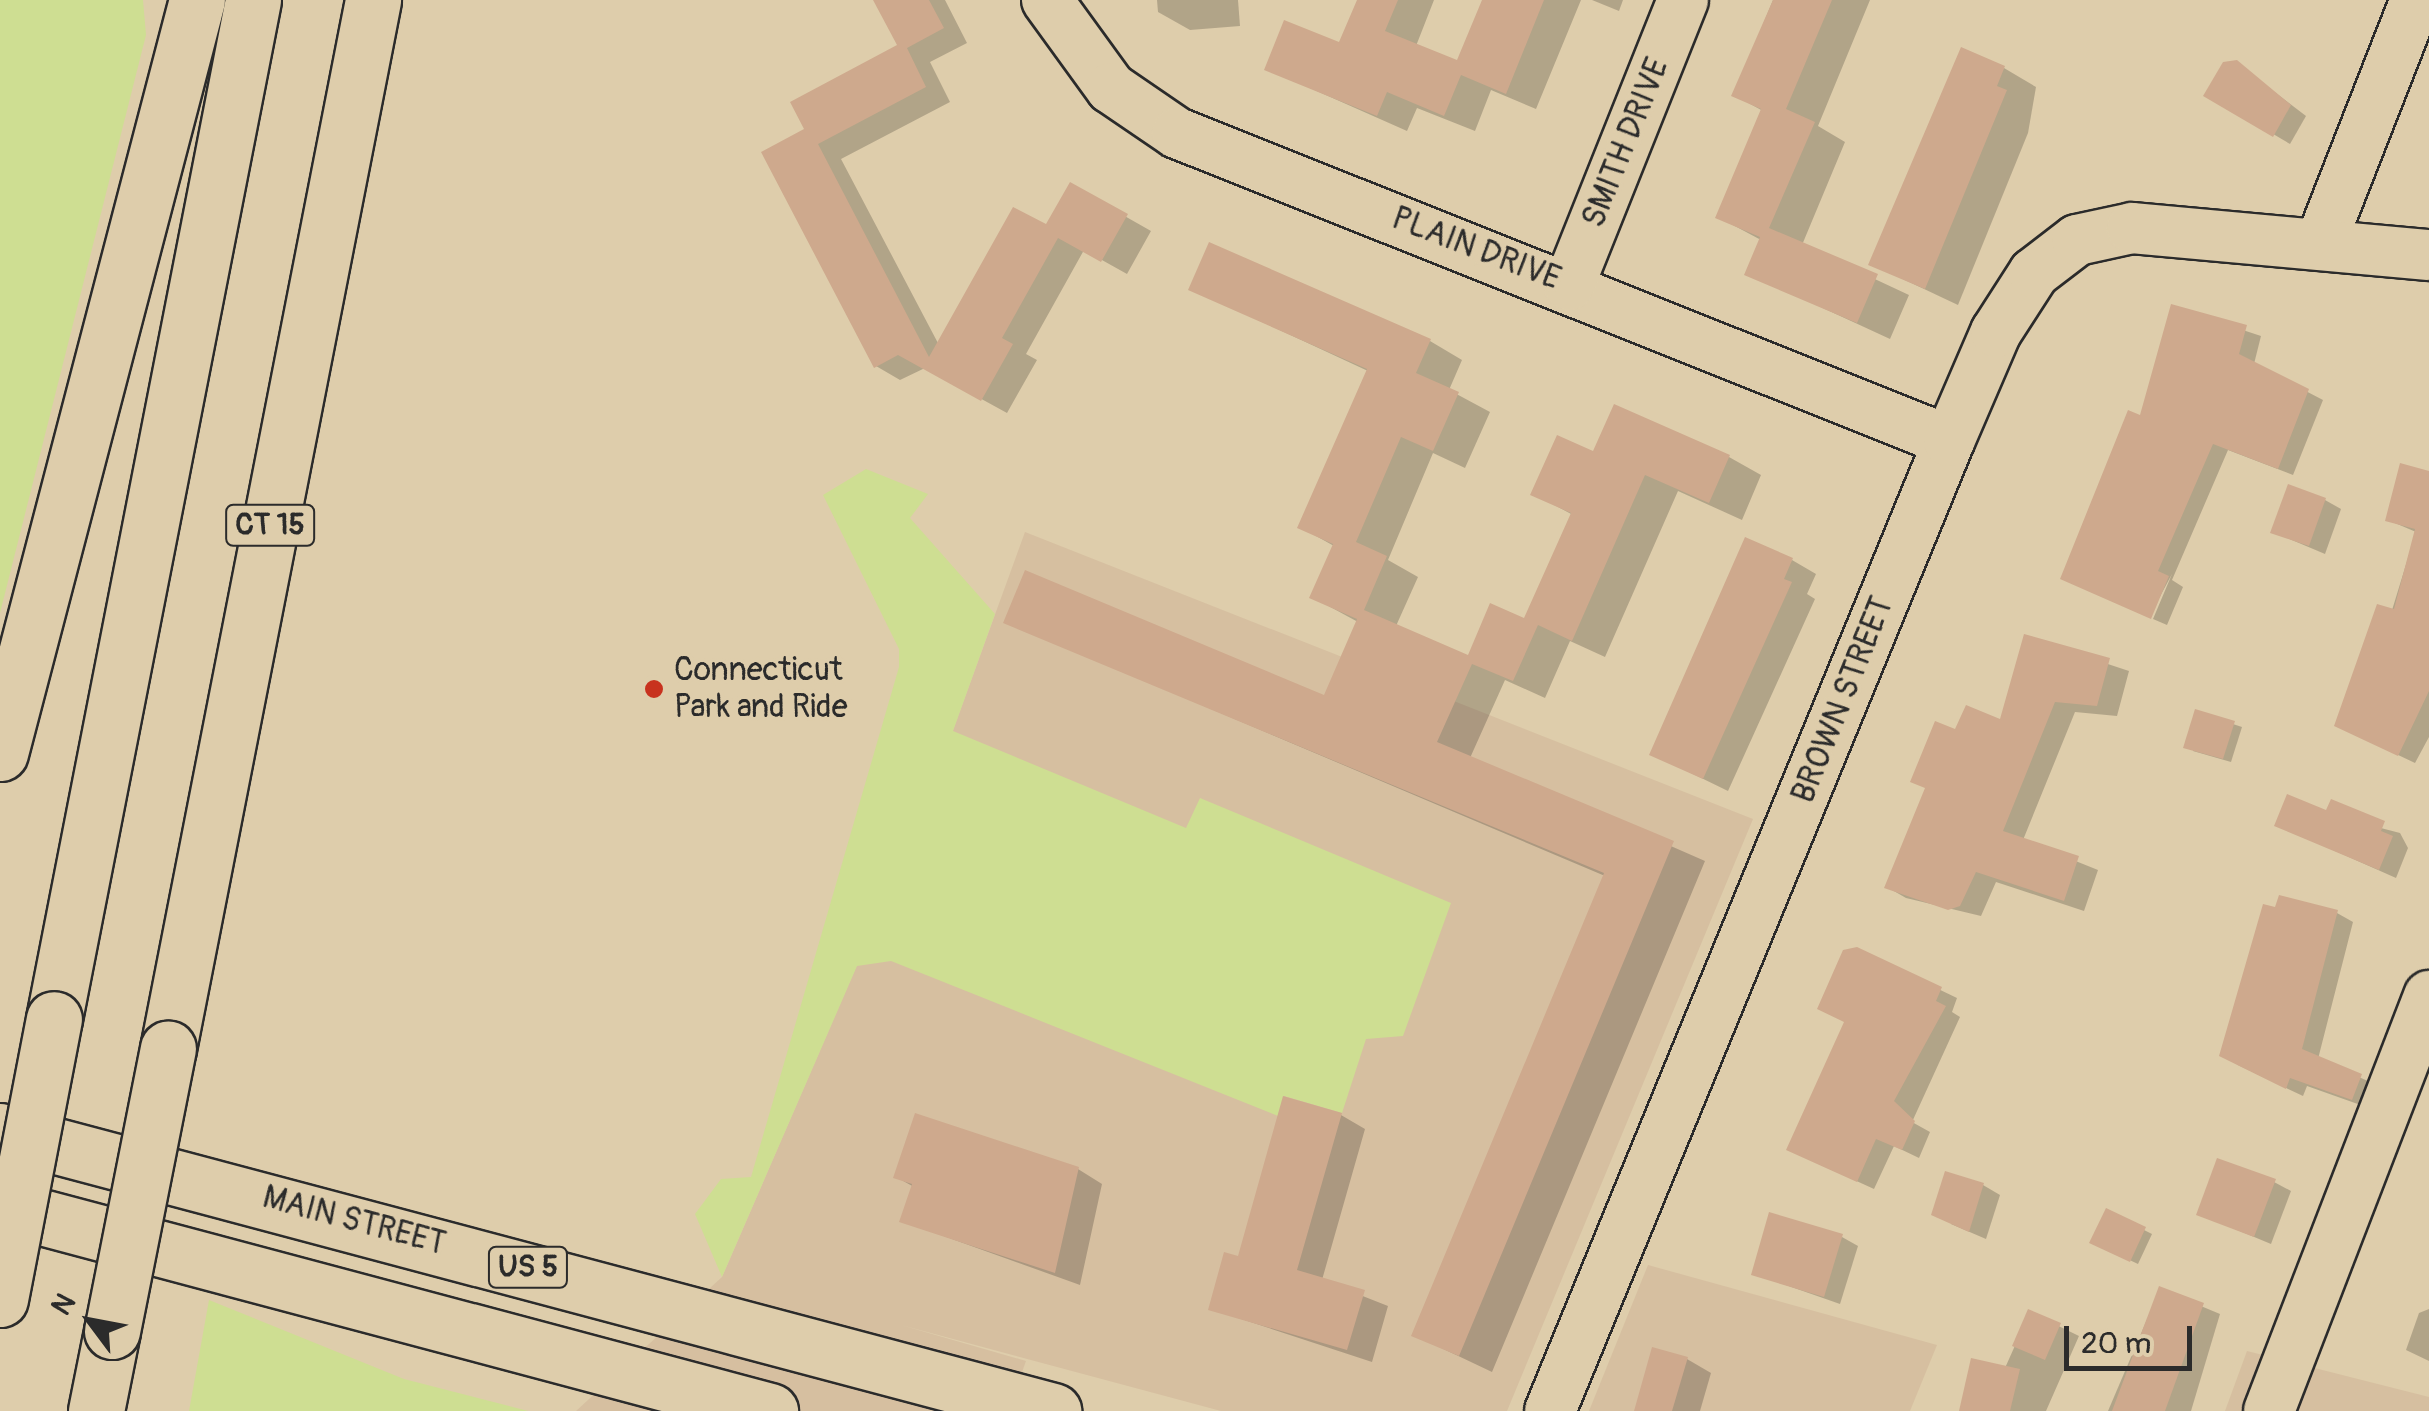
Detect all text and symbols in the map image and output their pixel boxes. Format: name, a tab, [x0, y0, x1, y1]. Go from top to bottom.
street label: SMITH DRIVE	[1575, 53, 1677, 233]
street label: PLAIN DRIVE	[1386, 199, 1566, 299]
road number: CT 15	[225, 500, 315, 550]
street label: BROWN STREET	[1784, 591, 1902, 809]
place label: Connecticut Park and Ride	[674, 652, 848, 727]
marker: Connecticut Park and Ride	[643, 678, 665, 700]
street label: MAIN STREET	[259, 1178, 449, 1264]
road number: US 5	[486, 1242, 570, 1292]
north arrow	[40, 1271, 140, 1371]
text: N	[44, 1288, 84, 1322]
scale bar	[2069, 1306, 2196, 1368]
text: 20 m	[2081, 1325, 2151, 1362]

